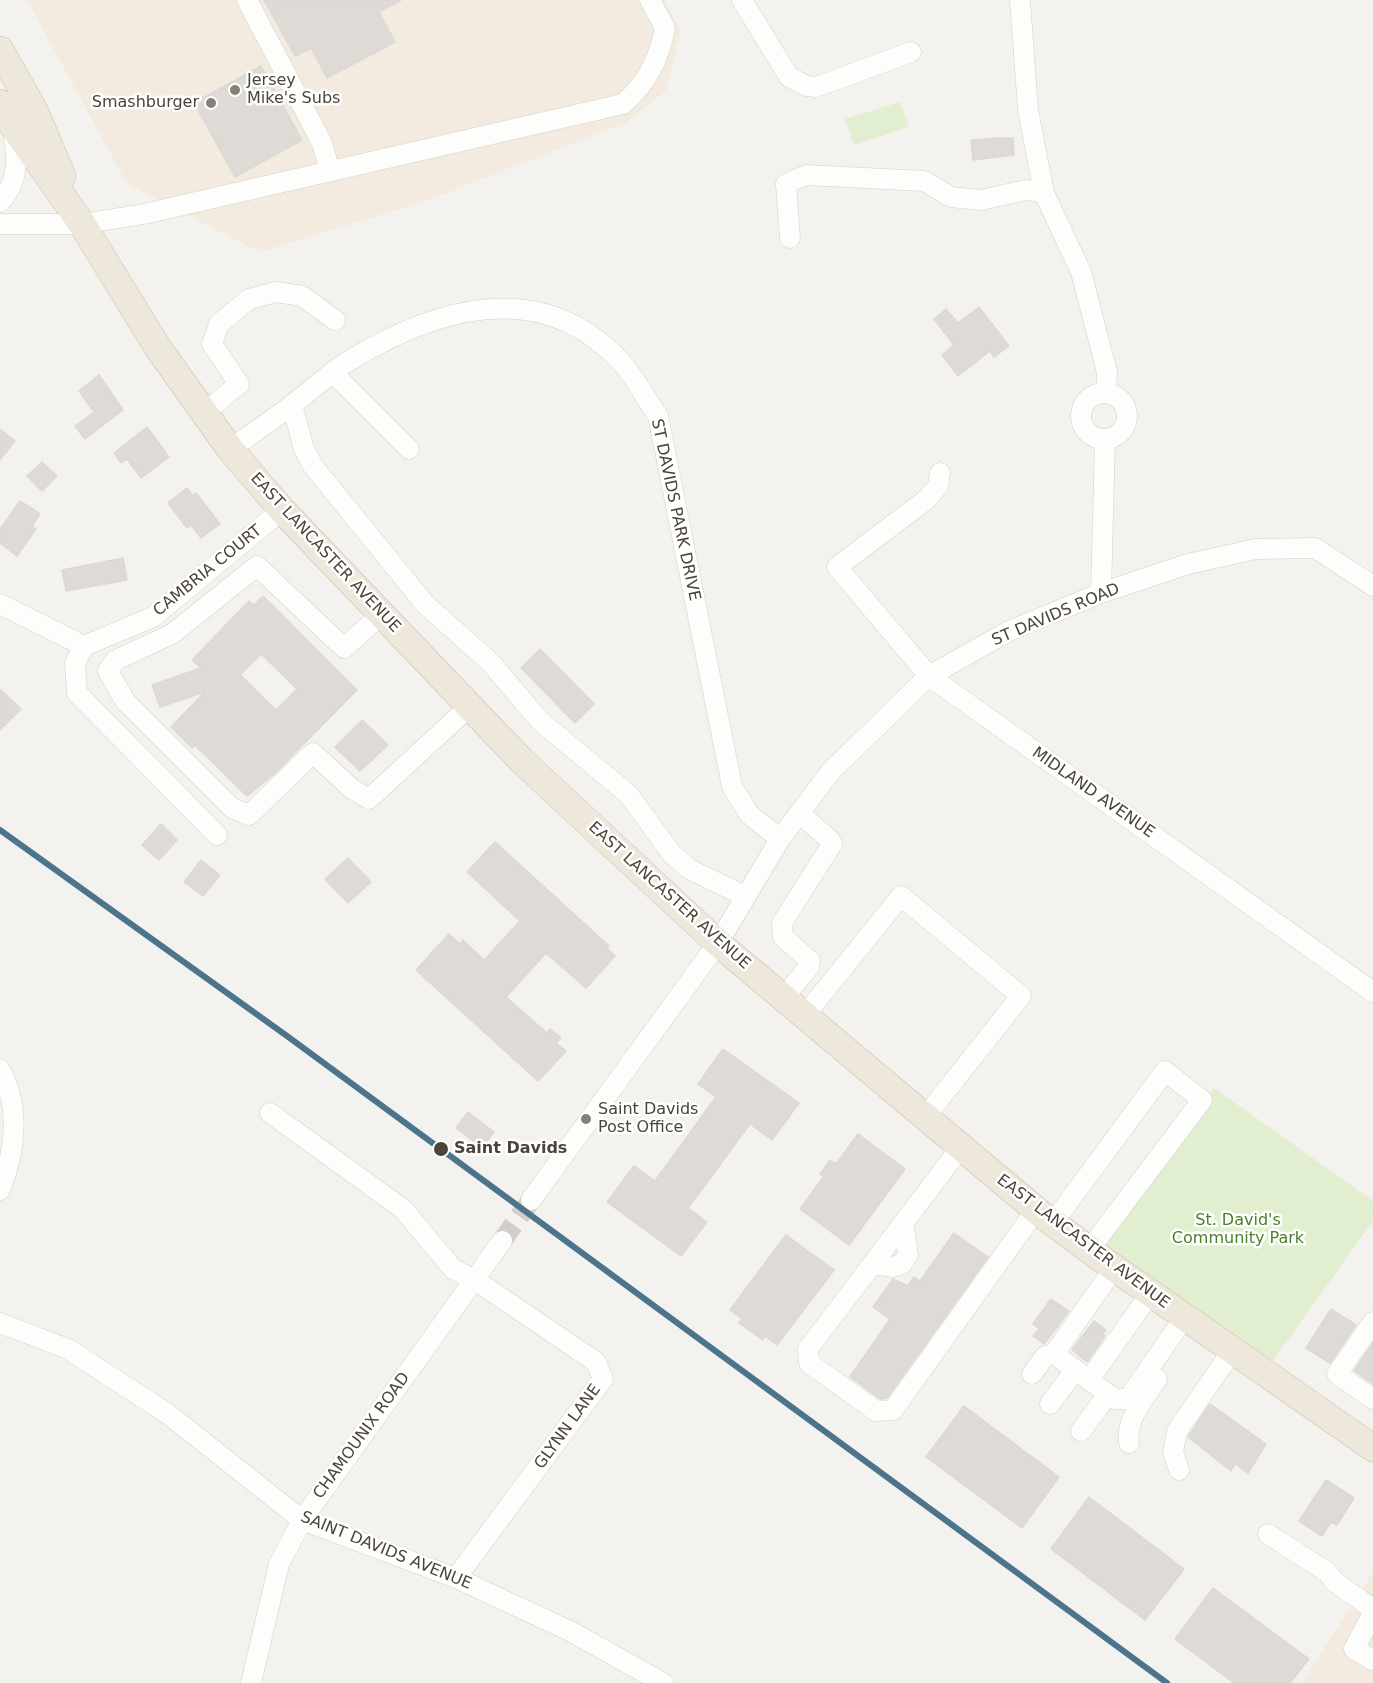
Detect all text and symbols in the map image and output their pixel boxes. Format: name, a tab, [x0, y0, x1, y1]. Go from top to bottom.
place label: Jersey Mike's Subs	[247, 71, 340, 109]
marker: Jersey Mike's Subs	[228, 83, 242, 97]
place label: Smashburger	[92, 93, 199, 113]
marker: Smashburger	[204, 96, 218, 110]
street label: ST DAVIDS PARK DRIVE	[646, 417, 704, 603]
street label: EAST LANCASTER AVENUE	[246, 469, 404, 637]
street label: CAMBRIA COURT	[150, 521, 266, 621]
street label: ST DAVIDS ROAD	[989, 579, 1123, 651]
street label: MIDLAND AVENUE	[1028, 743, 1158, 843]
street label: EAST LANCASTER AVENUE	[584, 818, 754, 974]
place label: Saint Davids Post Office	[598, 1100, 698, 1138]
marker: Saint Davids Post Office	[579, 1112, 593, 1126]
place label: Saint Davids	[454, 1139, 567, 1159]
marker: Saint Davids	[432, 1140, 450, 1158]
street label: EAST LANCASTER AVENUE	[993, 1171, 1173, 1313]
park label: St. David's Community Park	[1172, 1211, 1304, 1249]
street label: CHAMOUNIX ROAD	[310, 1369, 414, 1503]
street label: GLYNN LANE	[531, 1381, 605, 1473]
street label: SAINT DAVIDS AVENUE	[298, 1508, 474, 1594]

